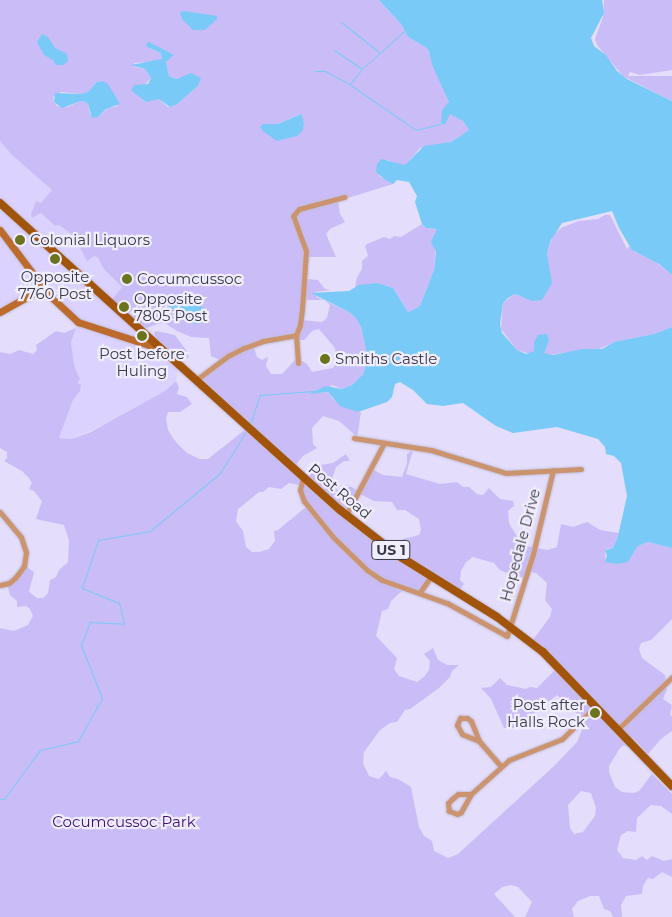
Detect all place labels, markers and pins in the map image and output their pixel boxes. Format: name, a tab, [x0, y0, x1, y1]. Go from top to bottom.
place label: Colonial Liquors	[30, 231, 150, 249]
marker: Colonial Liquors	[14, 234, 26, 246]
marker: Opposite 7760 Post	[49, 253, 61, 265]
place label: Opposite 7760 Post	[18, 267, 92, 302]
place label: Cocumcussoc	[137, 270, 242, 288]
marker: Cocumcussoc	[121, 273, 133, 285]
place label: Opposite 7805 Post	[134, 289, 208, 324]
marker: Opposite 7805 Post	[118, 301, 130, 313]
marker: Post before Huling	[136, 330, 148, 342]
place label: Post before Huling	[99, 344, 185, 379]
place label: Smiths Castle	[335, 350, 437, 368]
marker: Smiths Castle	[319, 353, 331, 365]
place label: Post after Halls Rock	[507, 695, 585, 730]
marker: Post after Halls Rock	[589, 707, 601, 719]

